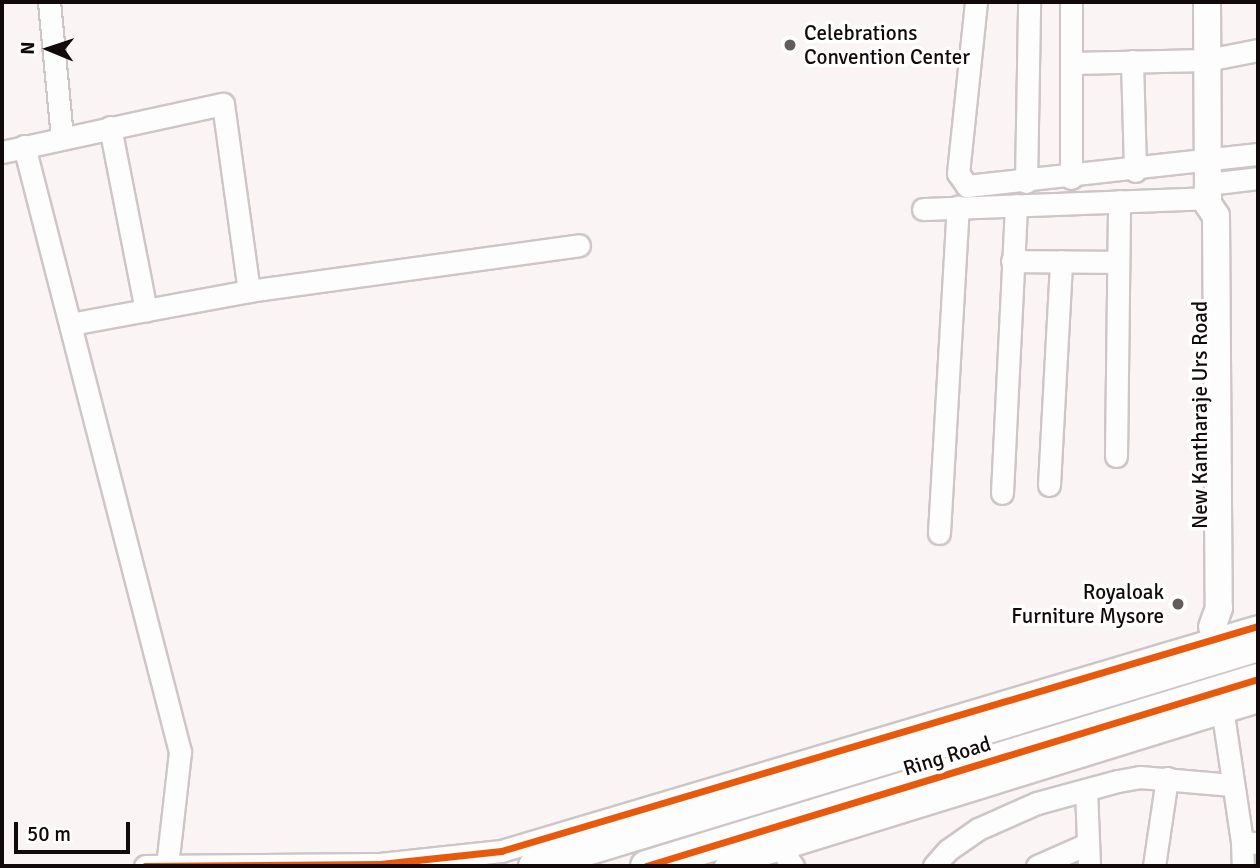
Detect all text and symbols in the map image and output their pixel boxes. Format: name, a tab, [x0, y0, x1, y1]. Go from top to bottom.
north arrow	[14, 14, 84, 84]
place label: Celebrations Convention Center	[804, 20, 970, 70]
marker: Celebrations Convention Center	[782, 37, 798, 53]
text: N	[16, 41, 40, 55]
street label: New Kantharaje Urs Road	[1187, 301, 1213, 529]
place label: Royaloak Furniture Mysore	[1011, 579, 1164, 629]
marker: Royaloak Furniture Mysore	[1170, 596, 1186, 612]
street label: Ring Road	[900, 731, 994, 781]
scale bar	[18, 808, 133, 852]
text: 50 m	[27, 821, 71, 847]

